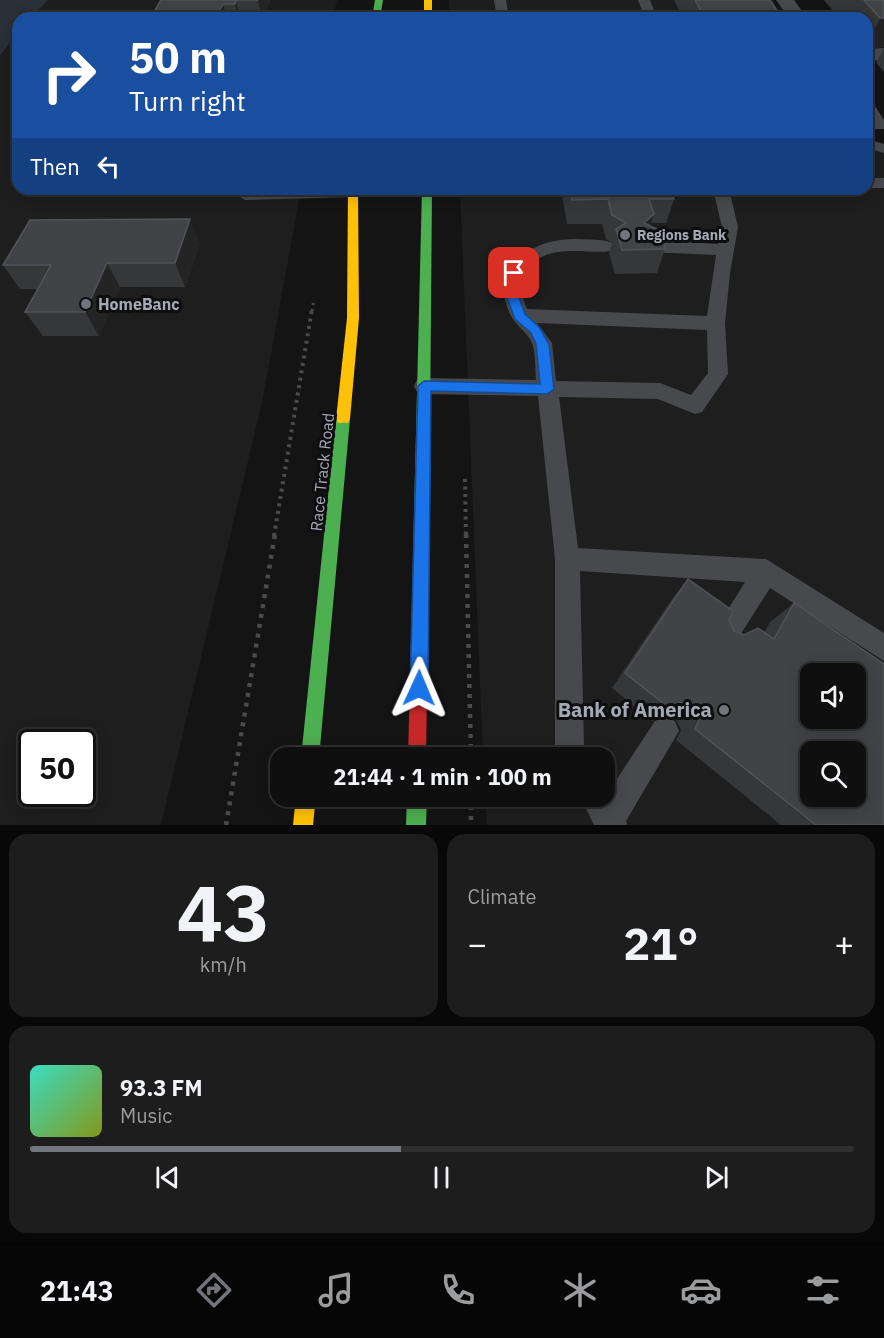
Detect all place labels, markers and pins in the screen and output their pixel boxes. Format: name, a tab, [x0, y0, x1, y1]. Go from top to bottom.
place label: Regions Bank	[637, 226, 727, 244]
marker: Regions Bank	[618, 228, 632, 242]
pin	[488, 247, 539, 298]
place label: HomeBanc	[98, 294, 180, 314]
marker: HomeBanc	[79, 297, 93, 311]
place label: Bank of America	[558, 696, 712, 723]
marker: Bank of America	[717, 703, 731, 717]

